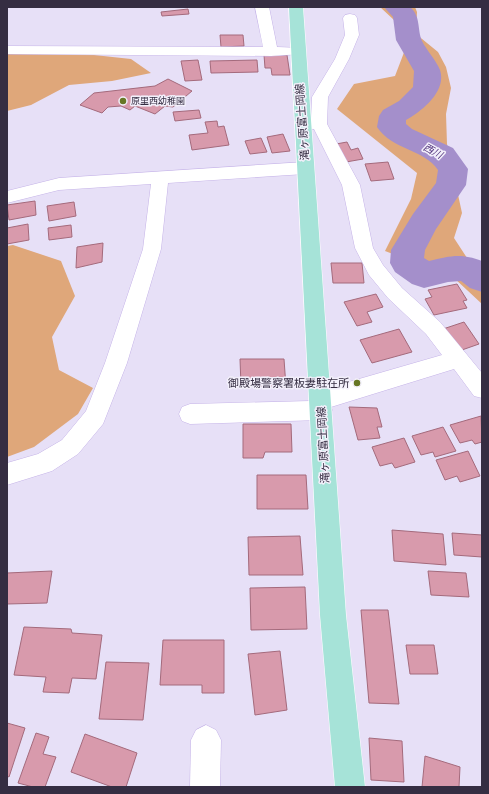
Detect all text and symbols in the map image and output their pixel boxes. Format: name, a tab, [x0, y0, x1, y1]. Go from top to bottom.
street label: 滝ヶ原富士岡線	[293, 83, 311, 161]
marker: 原里西幼稚園	[118, 96, 128, 106]
place label: 原里西幼稚園	[131, 96, 185, 106]
water label: 西川	[422, 141, 445, 161]
place label: 御殿場警察署板妻駐在所	[227, 377, 350, 389]
marker: 御殿場警察署板妻駐在所	[352, 378, 362, 388]
street label: 滝ヶ原富士岡線	[315, 406, 331, 484]

